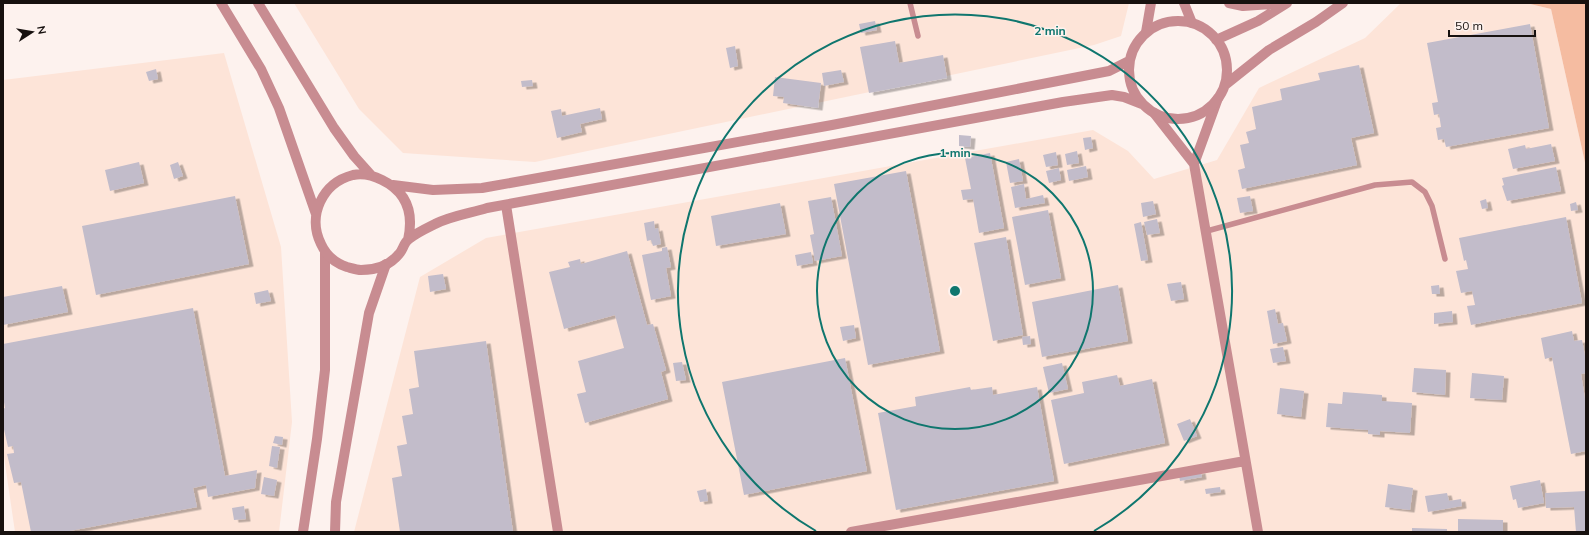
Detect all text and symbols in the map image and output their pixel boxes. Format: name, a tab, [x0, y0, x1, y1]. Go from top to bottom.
north arrow	[12, 12, 52, 52]
scale bar	[1449, 12, 1535, 38]
text: 50 m	[1455, 18, 1483, 33]
text: 2 min	[1034, 23, 1066, 38]
text: N	[34, 24, 49, 35]
text: 1 min	[939, 145, 971, 160]
centre of rings	[948, 284, 962, 298]

